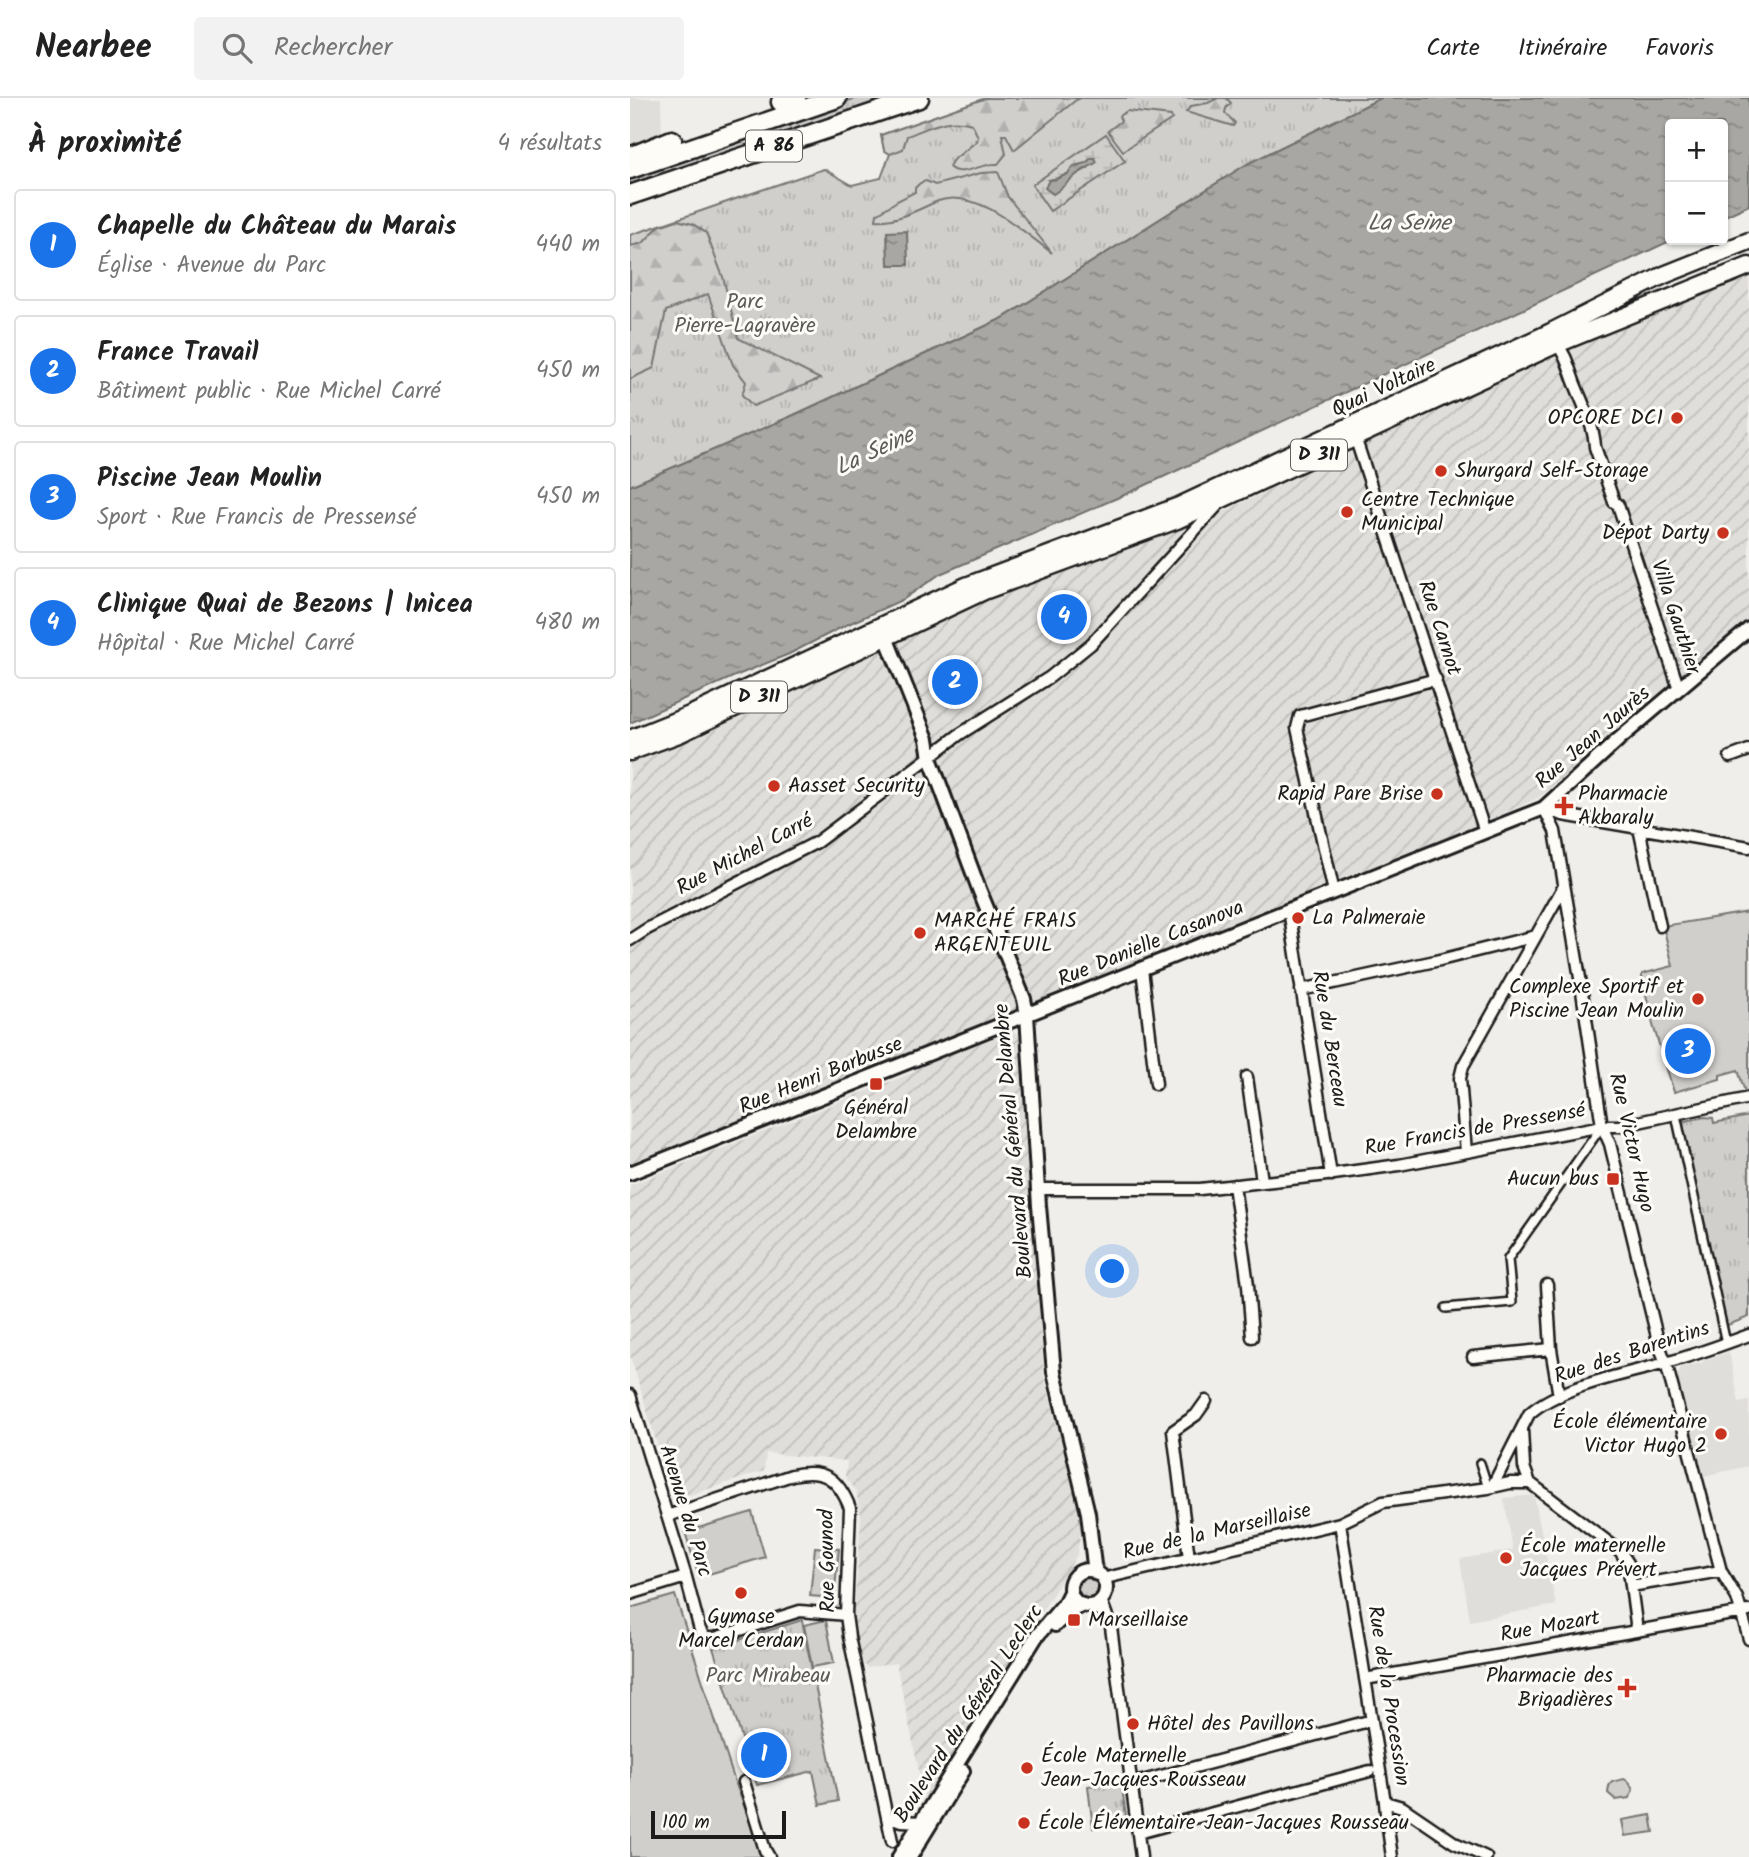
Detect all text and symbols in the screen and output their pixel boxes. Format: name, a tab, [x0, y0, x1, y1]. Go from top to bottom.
search box	[194, 17, 684, 80]
text: Nearbee	[35, 22, 152, 75]
text: Rechercher	[274, 27, 392, 69]
icon: search	[218, 29, 256, 67]
text: Carte	[1426, 29, 1480, 68]
text: Itinéraire	[1518, 29, 1607, 68]
text: Favoris	[1645, 29, 1714, 68]
map controls	[1665, 119, 1728, 245]
button: +	[1665, 119, 1728, 182]
text: À proximité	[28, 120, 181, 168]
text: 4 résultats	[498, 126, 602, 162]
road number: A 86	[746, 130, 802, 162]
button: −	[1665, 182, 1728, 245]
text: Chapelle du Château du Marais	[97, 206, 456, 248]
water label: La Seine	[1367, 206, 1453, 242]
text: 1	[50, 227, 56, 263]
text: 440 m	[536, 227, 600, 263]
text: Église · Avenue du Parc	[97, 248, 326, 284]
park label: Parc Pierre-Lagravère	[674, 286, 816, 343]
text: France Travail	[97, 332, 258, 374]
street label: Quai Voltaire	[1326, 349, 1442, 427]
text: 2	[46, 353, 60, 389]
text: 450 m	[536, 353, 600, 389]
text: Bâtiment public · Rue Michel Carré	[97, 374, 441, 410]
place label: OPCORE DC1	[1548, 402, 1663, 435]
marker: OPCORE DC1	[1669, 410, 1685, 426]
water label: La Seine	[830, 417, 923, 486]
road number: D 311	[1291, 440, 1347, 470]
place label: Shurgard Self-Storage	[1455, 455, 1649, 488]
text: Piscine Jean Moulin	[97, 458, 322, 500]
marker: Shurgard Self-Storage	[1433, 463, 1449, 479]
text: 3	[47, 479, 59, 515]
text: 450 m	[536, 479, 600, 515]
place label: Centre Technique Municipal	[1361, 484, 1515, 541]
text: Sport · Rue Francis de Pressensé	[97, 500, 416, 536]
marker: Centre Technique Municipal	[1339, 504, 1355, 520]
place label: Dépot Darty	[1602, 517, 1709, 550]
marker: Dépot Darty	[1715, 525, 1731, 541]
street label: Villa Gauthier	[1641, 556, 1709, 679]
street label: Rue Carnot	[1408, 576, 1470, 681]
text: Clinique Quai de Bezons | Inicea	[97, 584, 473, 626]
pin: 4	[1041, 591, 1087, 643]
text: 4	[47, 605, 59, 641]
text: 480 m	[534, 605, 600, 641]
text: Hôpital · Rue Michel Carré	[97, 626, 354, 662]
pin: 2	[932, 656, 978, 708]
street label: Rue Jean Jaurès	[1528, 678, 1658, 798]
road number: D 311	[731, 682, 787, 712]
place label: Aasset Security	[788, 770, 925, 803]
marker: Aasset Security	[766, 778, 782, 794]
place label: Rapid Pare Brise	[1277, 778, 1424, 811]
place label: Pharmacie Akbaraly	[1578, 778, 1668, 835]
marker: Rapid Pare Brise	[1429, 786, 1445, 802]
marker: Pharmacie Akbaraly	[1556, 798, 1572, 814]
street label: Rue Michel Carré	[671, 805, 820, 905]
street label: Rue Danielle Casanova	[1053, 892, 1249, 996]
place label: La Palmeraie	[1312, 902, 1426, 935]
place label: MARCHÉ FRAIS ARGENTEUIL	[934, 905, 1077, 962]
marker: La Palmeraie	[1290, 910, 1306, 926]
marker: MARCHÉ FRAIS ARGENTEUIL	[912, 925, 928, 941]
street label: Rue du Berceau	[1302, 968, 1356, 1110]
place label: Complexe Sportif et Piscine Jean Moulin	[1509, 971, 1685, 1028]
marker: Complexe Sportif et Piscine Jean Moulin	[1690, 991, 1706, 1007]
street label: Boulevard du Général Delambre	[985, 1002, 1042, 1280]
pin: 3	[1665, 1025, 1711, 1077]
street label: Rue Henri Barbusse	[734, 1028, 908, 1124]
street label: Rue Victor Hugo	[1599, 1070, 1663, 1216]
marker: Général Delambre	[868, 1076, 884, 1092]
place label: Général Delambre	[835, 1092, 918, 1149]
street label: Rue Francis de Pressensé	[1362, 1094, 1589, 1166]
place label: Aucun bus	[1507, 1163, 1599, 1196]
marker: Aucun bus	[1605, 1171, 1621, 1187]
your location	[1095, 1254, 1129, 1288]
street label: Rue des Barentins	[1550, 1312, 1714, 1394]
place label: École élémentaire Victor Hugo 2	[1553, 1406, 1708, 1463]
marker: École élémentaire Victor Hugo 2	[1713, 1426, 1729, 1442]
street label: Avenue du Parc	[649, 1441, 721, 1581]
street label: Rue de la Marseillaise	[1120, 1494, 1315, 1570]
street label: Rue Gounod	[811, 1508, 845, 1613]
place label: École maternelle Jacques Prévert	[1520, 1530, 1666, 1587]
marker: École maternelle Jacques Prévert	[1498, 1550, 1514, 1566]
marker: Gymase Marcel Cerdan	[733, 1585, 749, 1601]
street label: Boulevard du Général Leclerc	[886, 1598, 1052, 1830]
place label: Gymase Marcel Cerdan	[678, 1601, 804, 1658]
street label: Rue Mozart	[1498, 1602, 1603, 1652]
street label: Rue de la Procession	[1357, 1603, 1419, 1789]
place label: Marseillaise	[1088, 1604, 1189, 1637]
marker: Marseillaise	[1066, 1612, 1082, 1628]
park label: Parc Mirabeau	[706, 1660, 830, 1693]
place label: Pharmacie des Brigadières	[1486, 1660, 1613, 1717]
marker: Pharmacie des Brigadières	[1619, 1680, 1635, 1696]
place label: Hôtel des Pavillons	[1147, 1708, 1314, 1741]
marker: Hôtel des Pavillons	[1125, 1716, 1141, 1732]
pin: 1	[741, 1729, 787, 1781]
place label: École Maternelle Jean-Jacques Rousseau	[1041, 1740, 1246, 1797]
marker: École Maternelle Jean-Jacques Rousseau	[1019, 1760, 1035, 1776]
place label: École Élémentaire Jean-Jacques Rousseau	[1038, 1807, 1409, 1840]
scale bar	[651, 1808, 786, 1840]
text: 100 m	[662, 1808, 710, 1838]
marker: École Élémentaire Jean-Jacques Rousseau	[1016, 1815, 1032, 1831]

